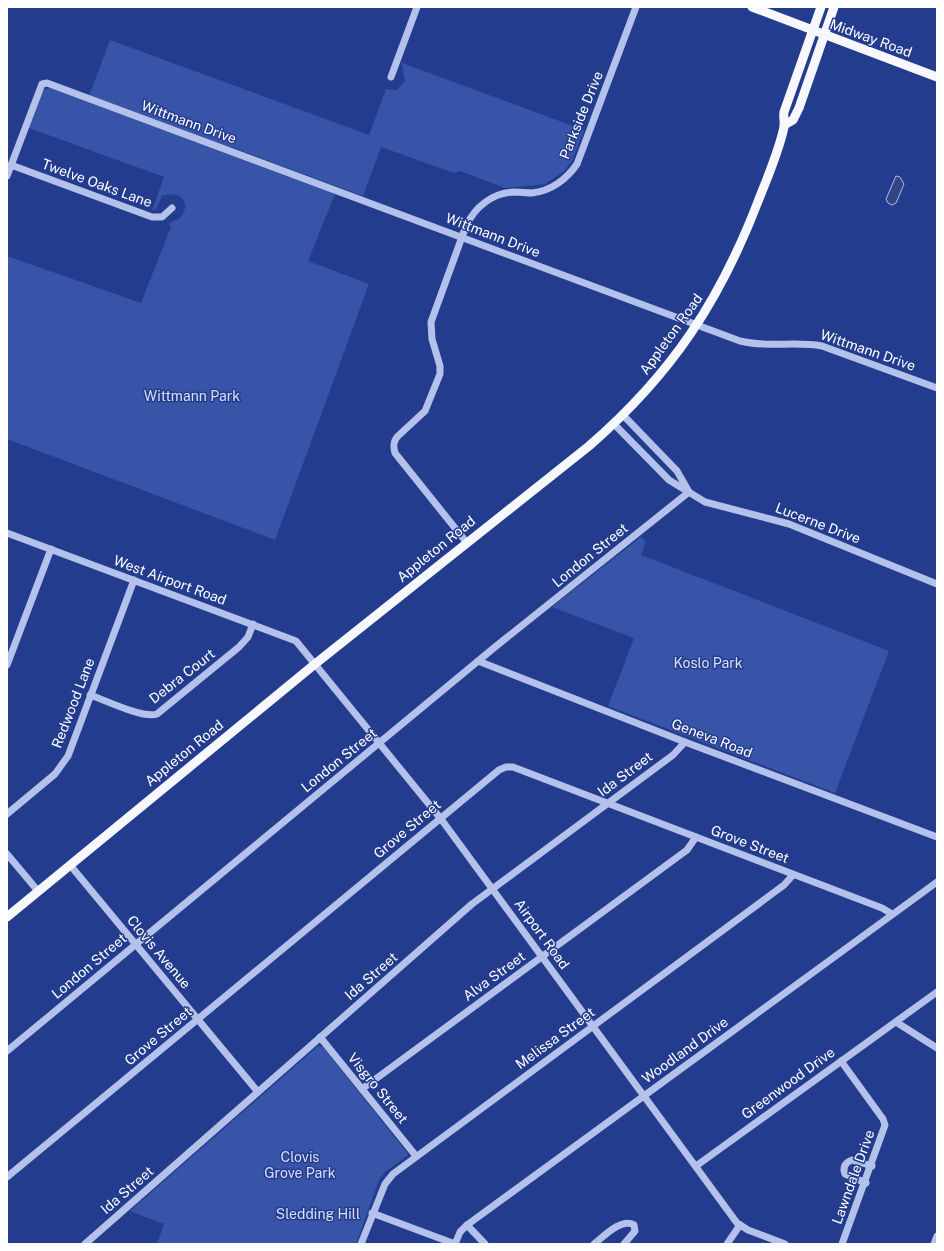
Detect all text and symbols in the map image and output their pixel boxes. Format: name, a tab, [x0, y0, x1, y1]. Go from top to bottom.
street label: Midway Road	[828, 16, 914, 60]
street label: Parkside Drive	[556, 69, 606, 161]
street label: Wittmann Drive	[139, 97, 239, 147]
street label: Twelve Oaks Lane	[40, 156, 154, 210]
street label: Wittmann Drive	[443, 210, 543, 260]
street label: Appleton Road	[636, 290, 706, 378]
street label: Wittmann Drive	[818, 326, 918, 374]
park label: Wittmann Park	[144, 388, 240, 404]
street label: Lucerne Drive	[773, 499, 863, 547]
street label: Appleton Road	[394, 513, 478, 585]
street label: London Street	[549, 520, 631, 590]
street label: West Airport Road	[111, 552, 229, 608]
street label: Debra Court	[146, 645, 218, 707]
street label: Redwood Lane	[48, 655, 98, 750]
park label: Koslo Park	[673, 655, 743, 671]
street label: Geneva Road	[669, 715, 755, 761]
street label: Appleton Road	[142, 717, 226, 789]
street label: London Street	[298, 725, 380, 795]
street label: Ida Street	[595, 748, 655, 800]
street label: Grove Street	[370, 796, 444, 862]
street label: Grove Street	[709, 822, 791, 866]
street label: Airport Road	[511, 896, 573, 972]
street label: Clovis Avenue	[124, 912, 194, 992]
street label: London Street	[48, 930, 130, 1002]
street label: Alva Street	[460, 948, 528, 1004]
street label: Ida Street	[342, 949, 400, 1003]
street label: Grove Street	[121, 1003, 195, 1069]
street label: Melissa Street	[512, 1004, 598, 1072]
street label: Woodland Drive	[639, 1013, 731, 1087]
street label: Greenwood Drive	[738, 1044, 838, 1122]
street label: Visgro Street	[345, 1049, 411, 1127]
street label: Lawndale Drive	[829, 1128, 877, 1226]
park label: Clovis Grove Park	[264, 1149, 336, 1181]
street label: Ida Street	[98, 1163, 156, 1217]
park label: Sledding Hill	[276, 1206, 360, 1222]

